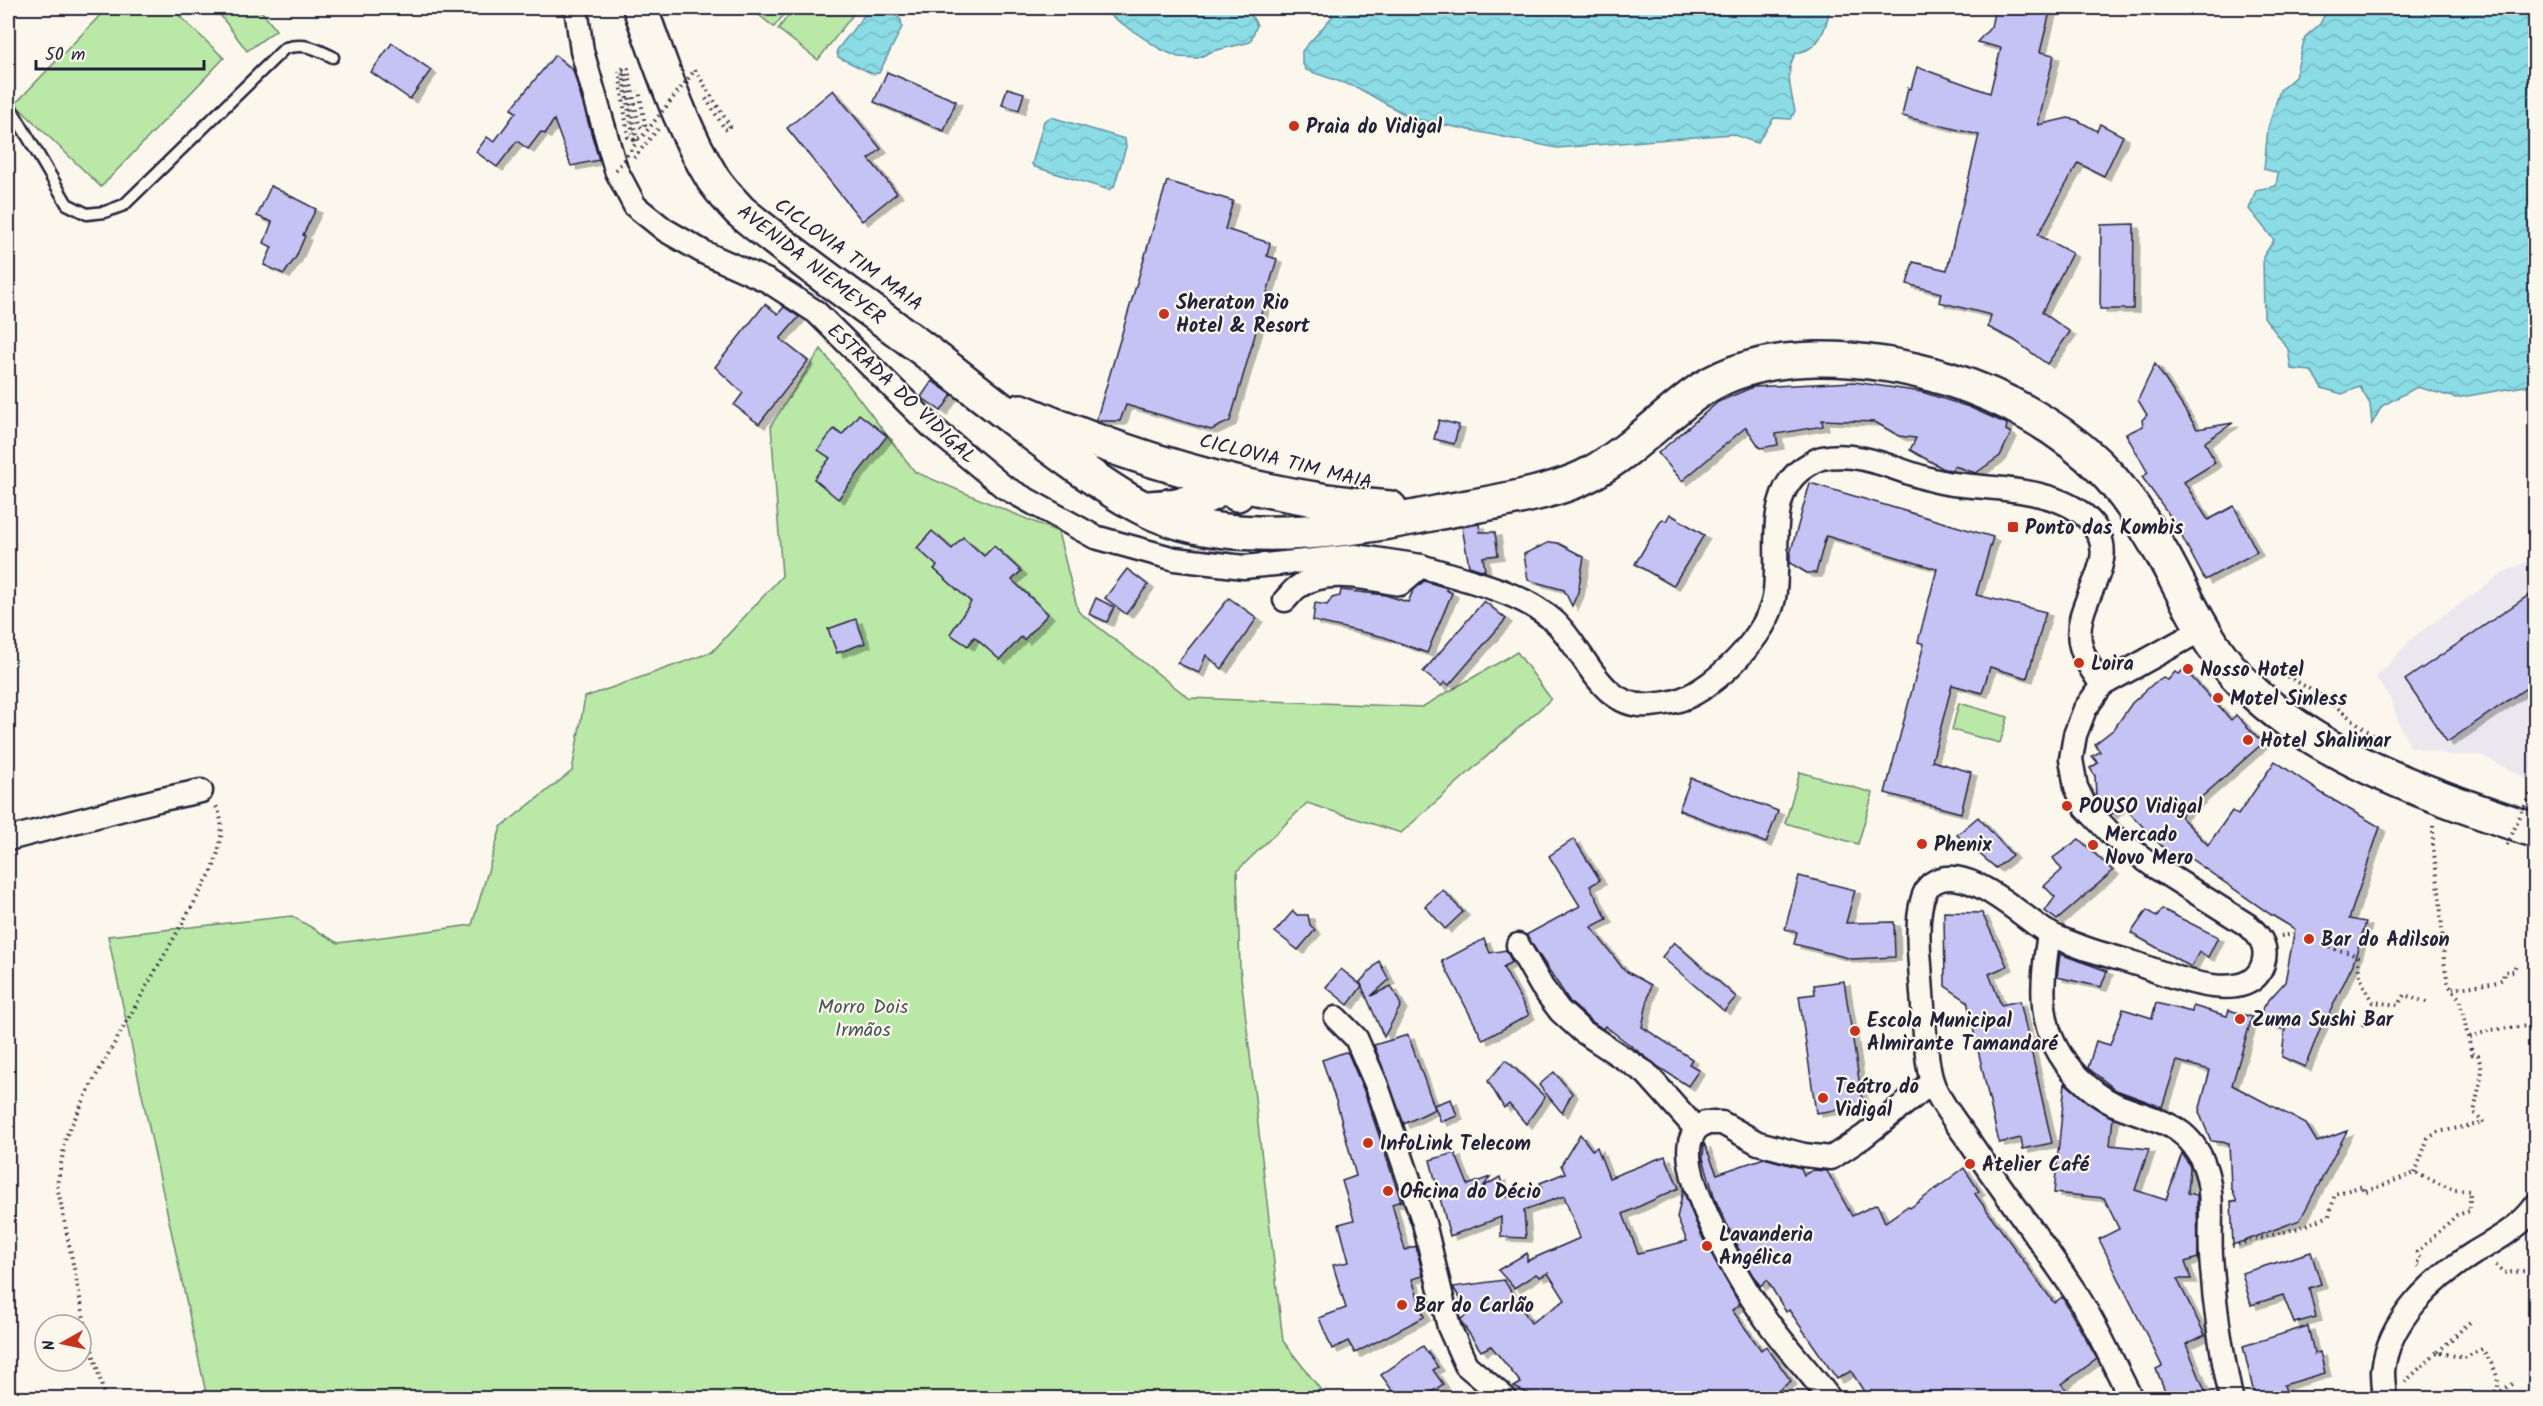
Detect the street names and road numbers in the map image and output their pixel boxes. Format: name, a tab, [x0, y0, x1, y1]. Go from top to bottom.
street label: CICLOVIA TIM MAIA	[767, 191, 929, 321]
street label: AVENIDA NIEMEYER	[730, 197, 892, 334]
street label: ESTRADA DO VIDIGAL	[819, 316, 983, 472]
street label: CICLOVIA TIM MAIA	[1196, 426, 1375, 500]

